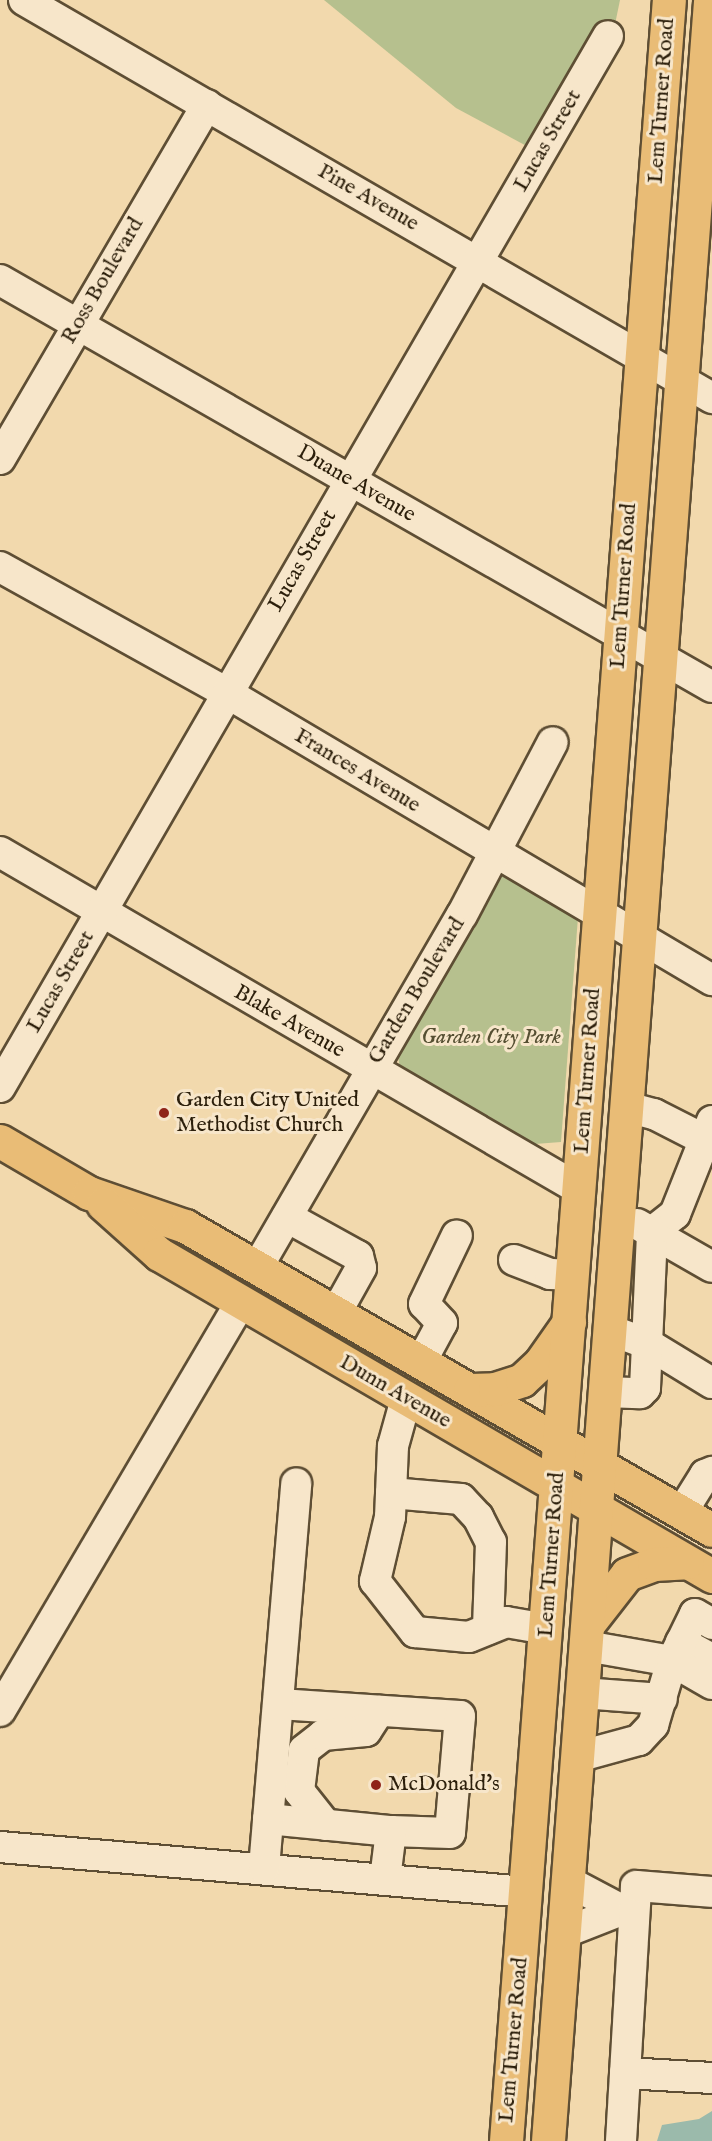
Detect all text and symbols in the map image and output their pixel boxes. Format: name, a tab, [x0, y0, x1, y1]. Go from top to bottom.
street label: Lem Turner Road	[643, 17, 681, 185]
street label: Lucas Street	[508, 85, 588, 197]
street label: Pine Avenue	[313, 158, 423, 238]
street label: Ross Boulevard	[56, 213, 150, 349]
street label: Duane Avenue	[292, 439, 420, 529]
street label: Lem Turner Road	[605, 502, 643, 670]
street label: Lucas Street	[263, 505, 343, 617]
street label: Frances Avenue	[289, 723, 425, 819]
street label: Garden Boulevard	[363, 913, 471, 1069]
street label: Lucas Street	[21, 926, 101, 1038]
street label: Blake Avenue	[229, 980, 349, 1064]
street label: Lem Turner Road	[569, 987, 607, 1155]
park label: Garden City Park	[421, 1025, 561, 1051]
place label: Garden City United Methodist Church	[176, 1087, 359, 1138]
marker: Garden City United Methodist Church	[157, 1106, 171, 1120]
street label: Dunn Avenue	[334, 1349, 456, 1435]
street label: Lem Turner Road	[533, 1471, 571, 1639]
place label: McDonald's	[388, 1772, 500, 1798]
marker: McDonald's	[369, 1778, 383, 1792]
street label: Lem Turner Road	[494, 1956, 534, 2124]

